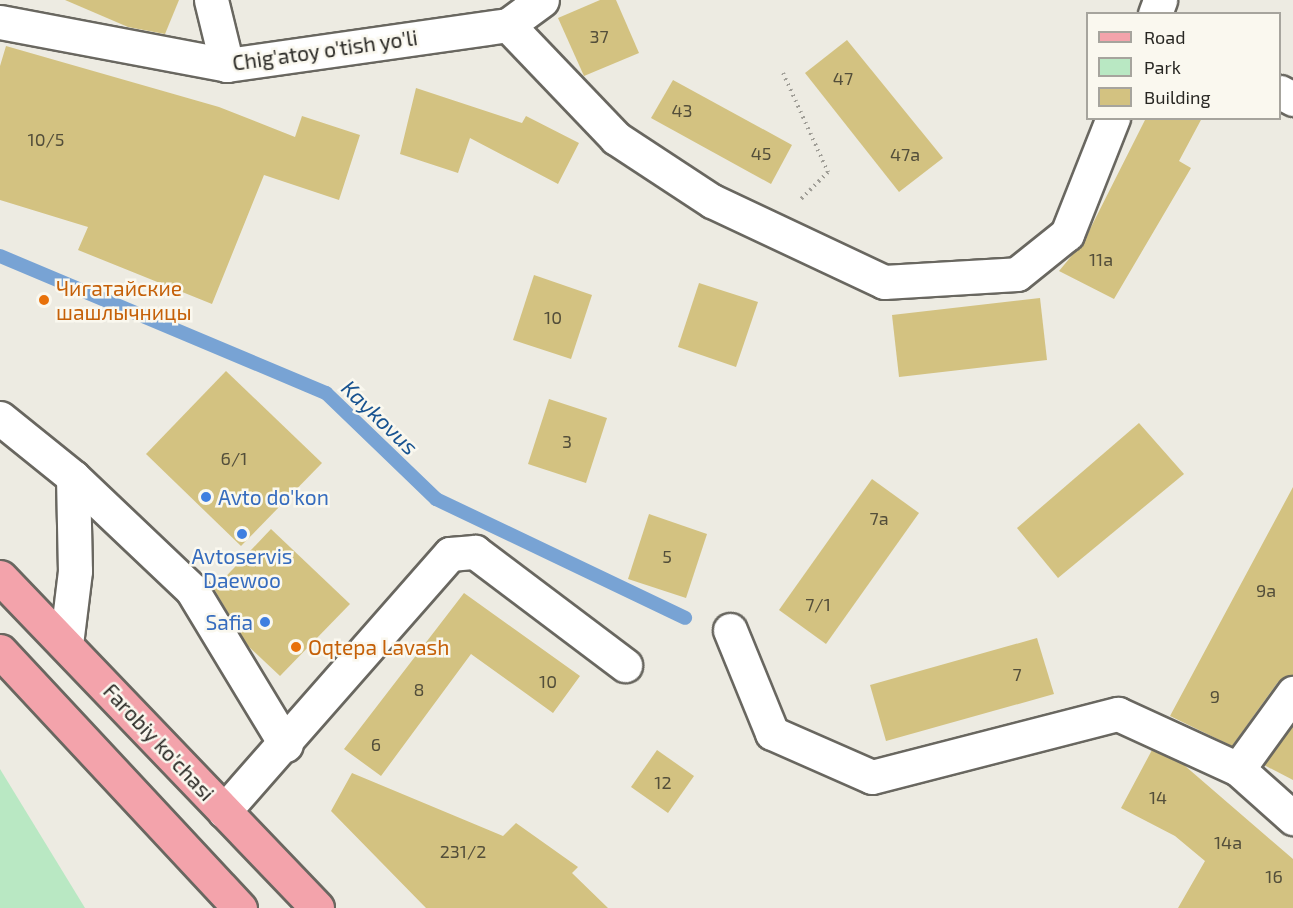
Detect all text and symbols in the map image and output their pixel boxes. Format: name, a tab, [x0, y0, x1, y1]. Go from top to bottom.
legend	[1086, 12, 1281, 120]
street label: Chig'atoy o'tish yo'li	[230, 24, 420, 76]
house number: 37	[589, 25, 609, 47]
text: Road	[1144, 26, 1185, 48]
text: Park	[1144, 56, 1181, 78]
house number: 47	[833, 67, 853, 89]
text: Building	[1144, 86, 1211, 108]
house number: 43	[671, 99, 693, 121]
house number: 10/5	[28, 128, 64, 150]
house number: 45	[751, 142, 771, 164]
house number: 47a	[890, 143, 920, 165]
house number: 11a	[1089, 248, 1113, 270]
place label: Чигатайские шашлычницы	[56, 275, 192, 325]
marker: Чигатайские шашлычницы	[37, 293, 51, 307]
house number: 10	[544, 306, 562, 328]
water label: Kaykovus	[336, 374, 424, 460]
house number: 3	[562, 430, 572, 452]
house number: 6/1	[221, 447, 247, 469]
place label: Avto do'kon	[218, 484, 329, 510]
marker: Avto do'kon	[199, 490, 213, 504]
house number: 7а	[869, 507, 889, 529]
marker: Avtoservis Daewoo	[235, 527, 249, 541]
place label: Avtoservis Daewoo	[191, 543, 293, 593]
house number: 5	[662, 545, 672, 567]
house number: 9a	[1256, 579, 1276, 601]
house number: 7/1	[805, 593, 831, 615]
place label: Safia	[205, 609, 253, 635]
marker: Safia	[258, 615, 272, 629]
place label: Oqtepa Lavash	[308, 634, 449, 660]
marker: Oqtepa Lavash	[289, 640, 303, 654]
house number: 7	[1012, 663, 1022, 685]
house number: 10	[539, 670, 557, 692]
street label: Farobiy ko'chasi	[98, 678, 220, 806]
house number: 8	[414, 678, 424, 700]
house number: 9	[1210, 685, 1220, 707]
house number: 6	[371, 733, 381, 755]
house number: 12	[654, 771, 672, 793]
house number: 14	[1149, 786, 1167, 808]
house number: 14а	[1214, 831, 1242, 853]
house number: 231/2	[440, 840, 486, 862]
house number: 16	[1265, 865, 1283, 887]

